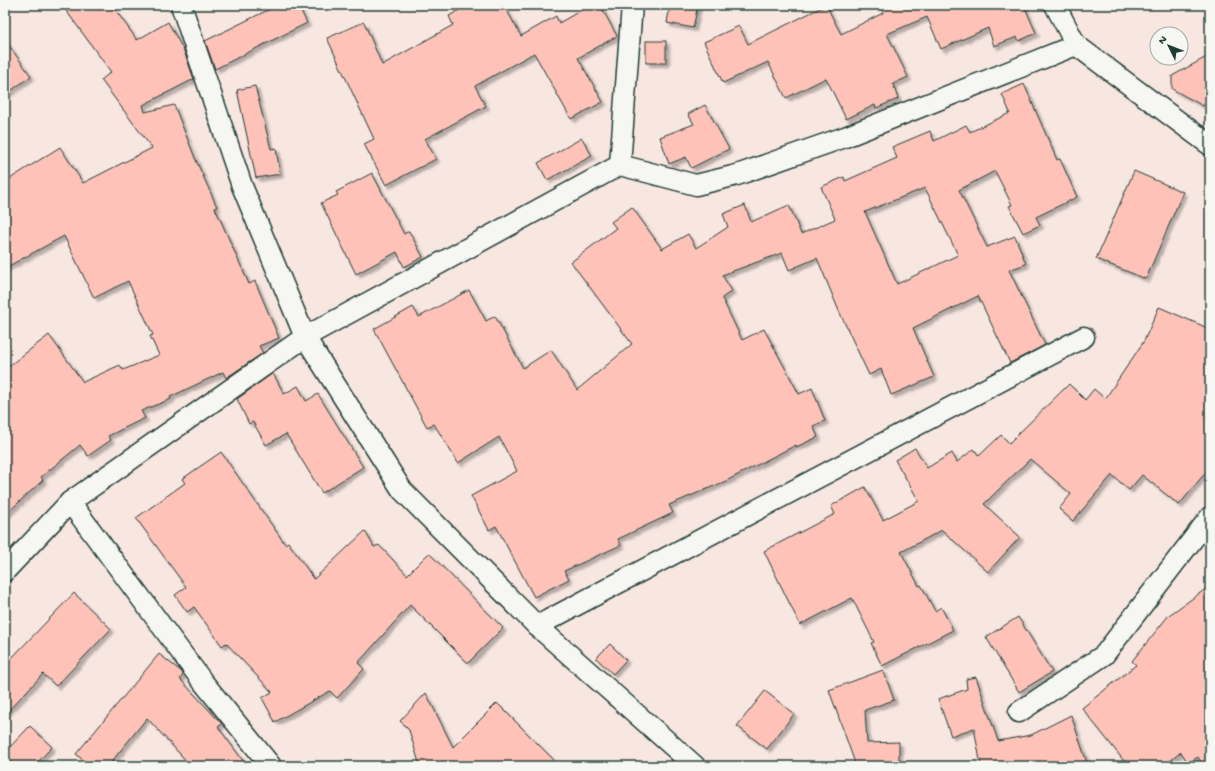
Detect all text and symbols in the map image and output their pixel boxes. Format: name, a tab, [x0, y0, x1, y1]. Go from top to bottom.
north arrow	[1149, 26, 1189, 66]
text: N	[1156, 34, 1170, 47]

